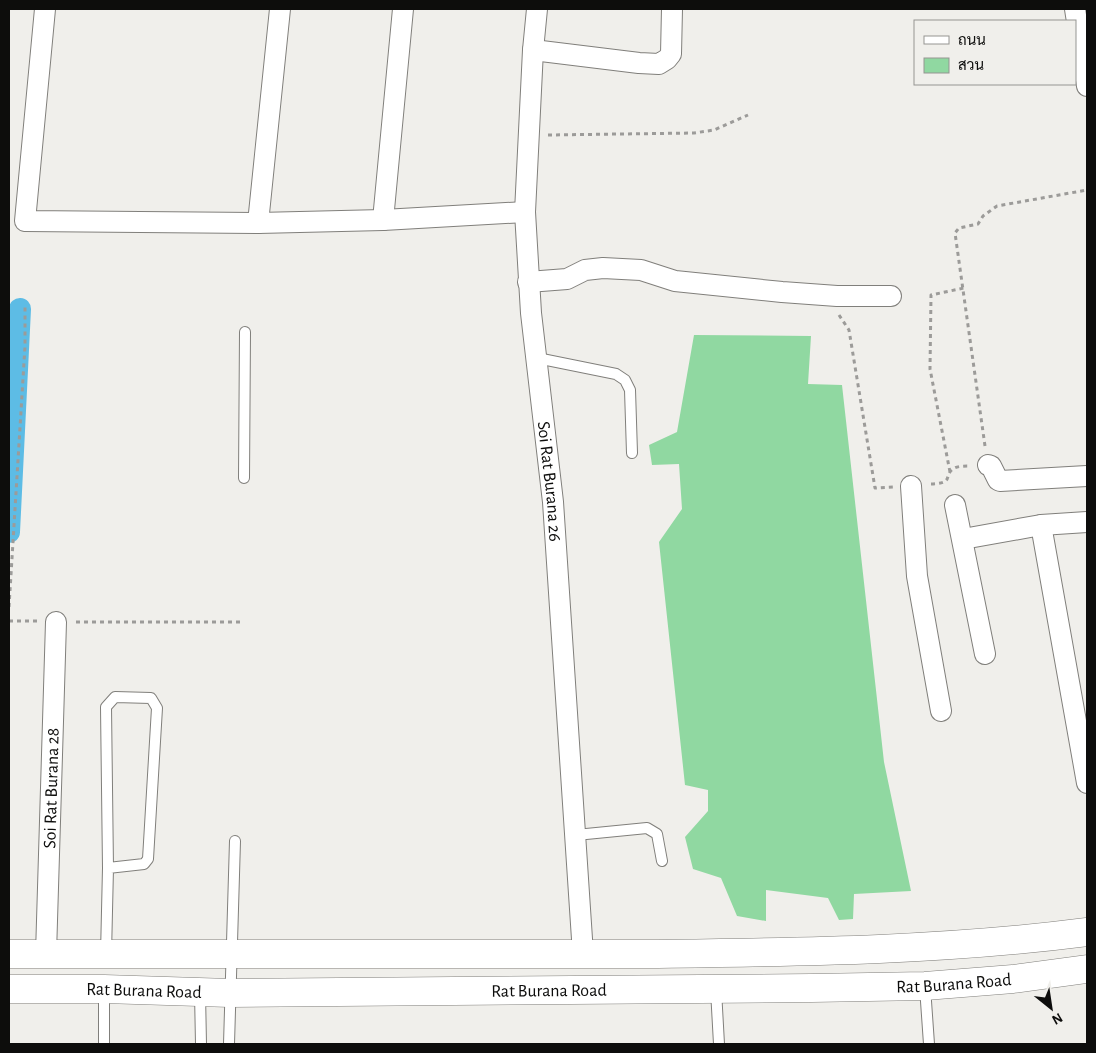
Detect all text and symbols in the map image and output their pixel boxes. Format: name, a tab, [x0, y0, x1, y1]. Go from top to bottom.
legend	[914, 20, 1076, 85]
text: ถนน	[958, 33, 986, 48]
text: สวน	[958, 58, 984, 73]
street label: Soi Rat Burana 26	[534, 420, 564, 542]
street label: Soi Rat Burana 28	[41, 727, 63, 849]
street label: Rat Burana Road	[896, 971, 1012, 997]
street label: Rat Burana Road	[86, 981, 202, 1002]
street label: Rat Burana Road	[491, 982, 607, 1001]
north arrow	[1026, 983, 1076, 1033]
text: N	[1049, 1010, 1065, 1027]

